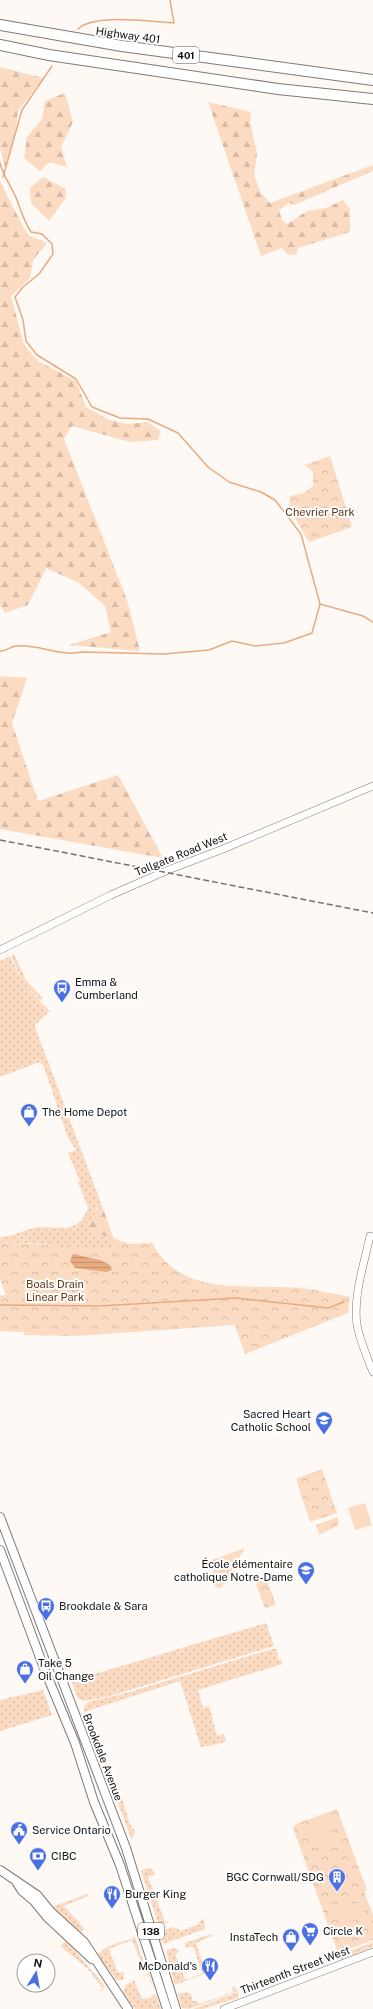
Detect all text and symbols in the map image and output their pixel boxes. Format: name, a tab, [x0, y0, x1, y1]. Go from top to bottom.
street label: Highway 401	[95, 25, 161, 45]
road number: 401	[173, 47, 199, 63]
park label: Chevrier Park	[285, 506, 355, 518]
street label: Tollgate Road West	[133, 830, 229, 878]
place label: Emma & Cumberland	[75, 976, 138, 1001]
bus stop icon: Emma & Cumberland	[52, 978, 72, 1003]
shop icon: The Home Depot	[19, 1102, 39, 1127]
place label: The Home Depot	[42, 1106, 127, 1118]
park label: Boals Drain Linear Park	[26, 1278, 84, 1303]
place label: Sacred Heart Catholic School	[231, 1408, 311, 1433]
school or university icon: Sacred Heart Catholic School	[314, 1410, 334, 1435]
place label: École élémentaire catholique Notre-Dame	[174, 1557, 293, 1583]
school or university icon: École élémentaire catholique Notre-Dame	[296, 1560, 316, 1585]
bus stop icon: Brookdale & Sara	[36, 1596, 56, 1621]
place label: Brookdale & Sara	[59, 1600, 148, 1612]
place label: Take 5 Oil Change	[38, 1657, 94, 1682]
shop icon: Take 5 Oil Change	[15, 1659, 35, 1684]
street label: Brookdale Avenue	[81, 1712, 125, 1802]
public building icon: Service Ontario	[9, 1820, 29, 1845]
place label: Service Ontario	[32, 1824, 111, 1836]
bank icon: CIBC	[28, 1846, 48, 1871]
place label: CIBC	[51, 1850, 77, 1862]
building icon: BGC Cornwall/SDG	[327, 1867, 347, 1892]
place label: BGC Cornwall/SDG	[226, 1871, 324, 1883]
restaurant icon: Burger King	[102, 1884, 122, 1909]
place label: Burger King	[125, 1888, 186, 1900]
supermarket icon: Circle K	[300, 1921, 320, 1946]
road number: 138	[138, 1923, 164, 1939]
place label: Circle K	[323, 1925, 363, 1937]
shop icon: InstaTech	[281, 1927, 301, 1952]
place label: InstaTech	[230, 1931, 278, 1943]
street label: Thirteenth Street West	[239, 1944, 351, 1996]
north arrow	[16, 1953, 56, 1993]
text: N	[33, 1956, 43, 1970]
restaurant icon: McDonald's	[200, 1956, 220, 1981]
place label: McDonald's	[138, 1960, 197, 1972]

